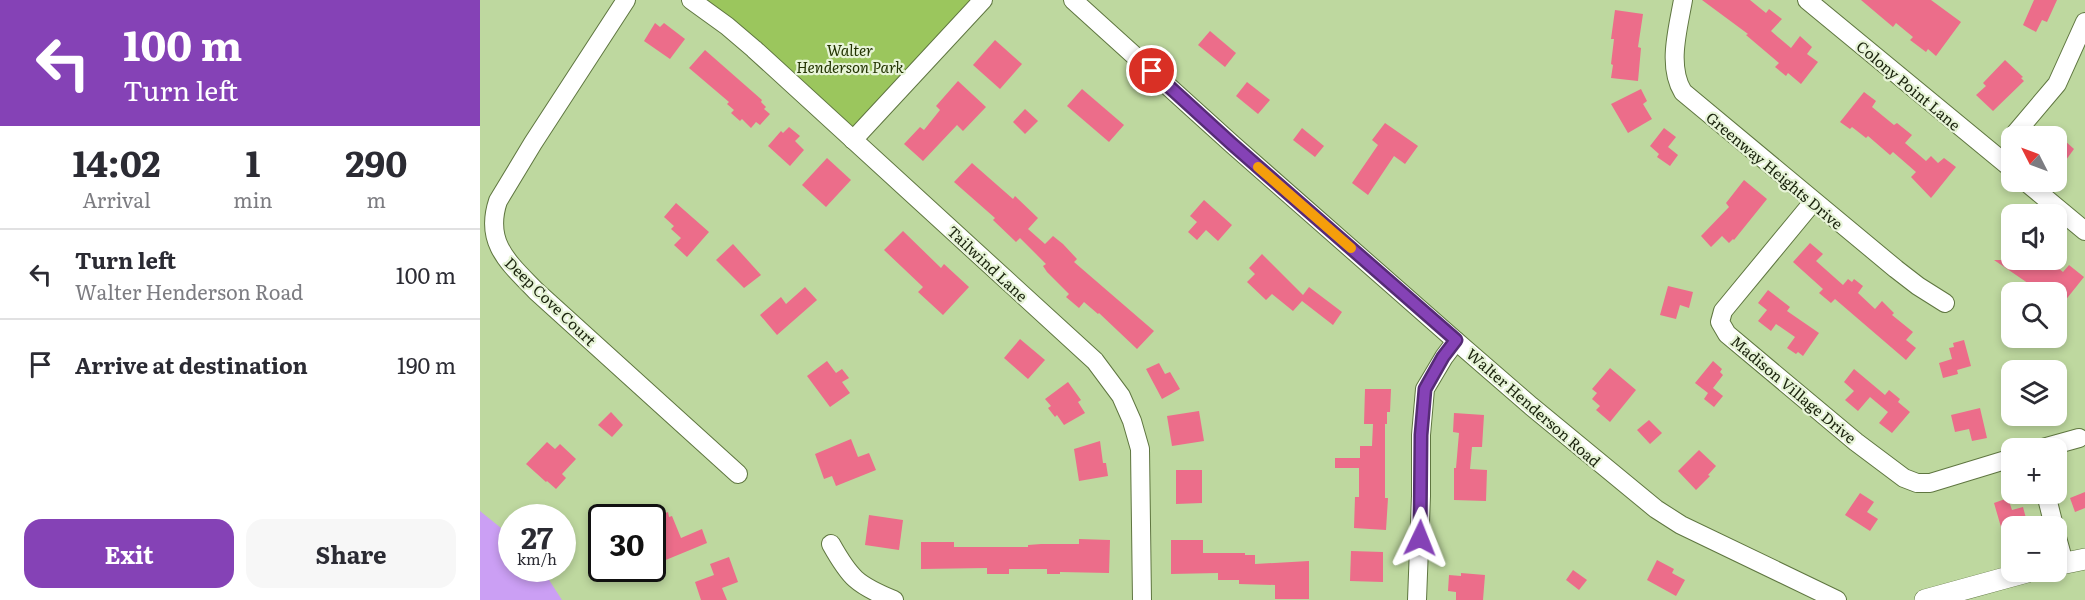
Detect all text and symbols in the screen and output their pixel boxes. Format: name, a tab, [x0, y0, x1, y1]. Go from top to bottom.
text: 100 m	[123, 12, 242, 74]
icon: left	[24, 24, 102, 102]
street label: Colony Point Lane	[1852, 34, 1966, 136]
park label: Walter Henderson Park	[796, 38, 905, 78]
pin	[1126, 45, 1177, 96]
icon: arrive	[1135, 54, 1168, 87]
text: Turn left	[123, 69, 238, 109]
street label: Greenway Heights Drive	[1702, 106, 1849, 234]
north arrow	[2001, 126, 2067, 192]
map controls	[2001, 126, 2067, 582]
text: 14:02	[73, 135, 161, 188]
text: 1	[245, 135, 260, 188]
text: 290	[345, 135, 407, 188]
text: Arrival	[82, 184, 151, 214]
text: min	[233, 184, 273, 214]
text: m	[367, 184, 386, 214]
button: sound	[2001, 204, 2067, 270]
street label: Tailwind Lane	[943, 219, 1034, 307]
text: Turn left	[75, 243, 176, 276]
street label: Deep Cove Court	[500, 251, 602, 351]
icon: left	[24, 258, 57, 291]
text: 100 m	[396, 258, 456, 291]
text: Walter Henderson Road	[75, 276, 303, 306]
button: search	[2001, 282, 2067, 348]
street label: Madison Village Drive	[1726, 330, 1862, 449]
street label: Walter Henderson Road	[1462, 342, 1606, 472]
icon: arrive	[24, 348, 57, 381]
text: Arrive at destination	[75, 348, 308, 381]
text: 190 m	[397, 348, 456, 381]
button: layers	[2001, 360, 2067, 426]
button: +	[2001, 438, 2067, 504]
speed limit sign: 30	[588, 504, 666, 582]
position arrow	[1388, 506, 1452, 570]
text: 27	[521, 514, 553, 558]
button: −	[2001, 516, 2067, 582]
button: Exit	[24, 519, 234, 588]
button: Share	[246, 519, 456, 588]
text: km/h	[517, 547, 557, 570]

